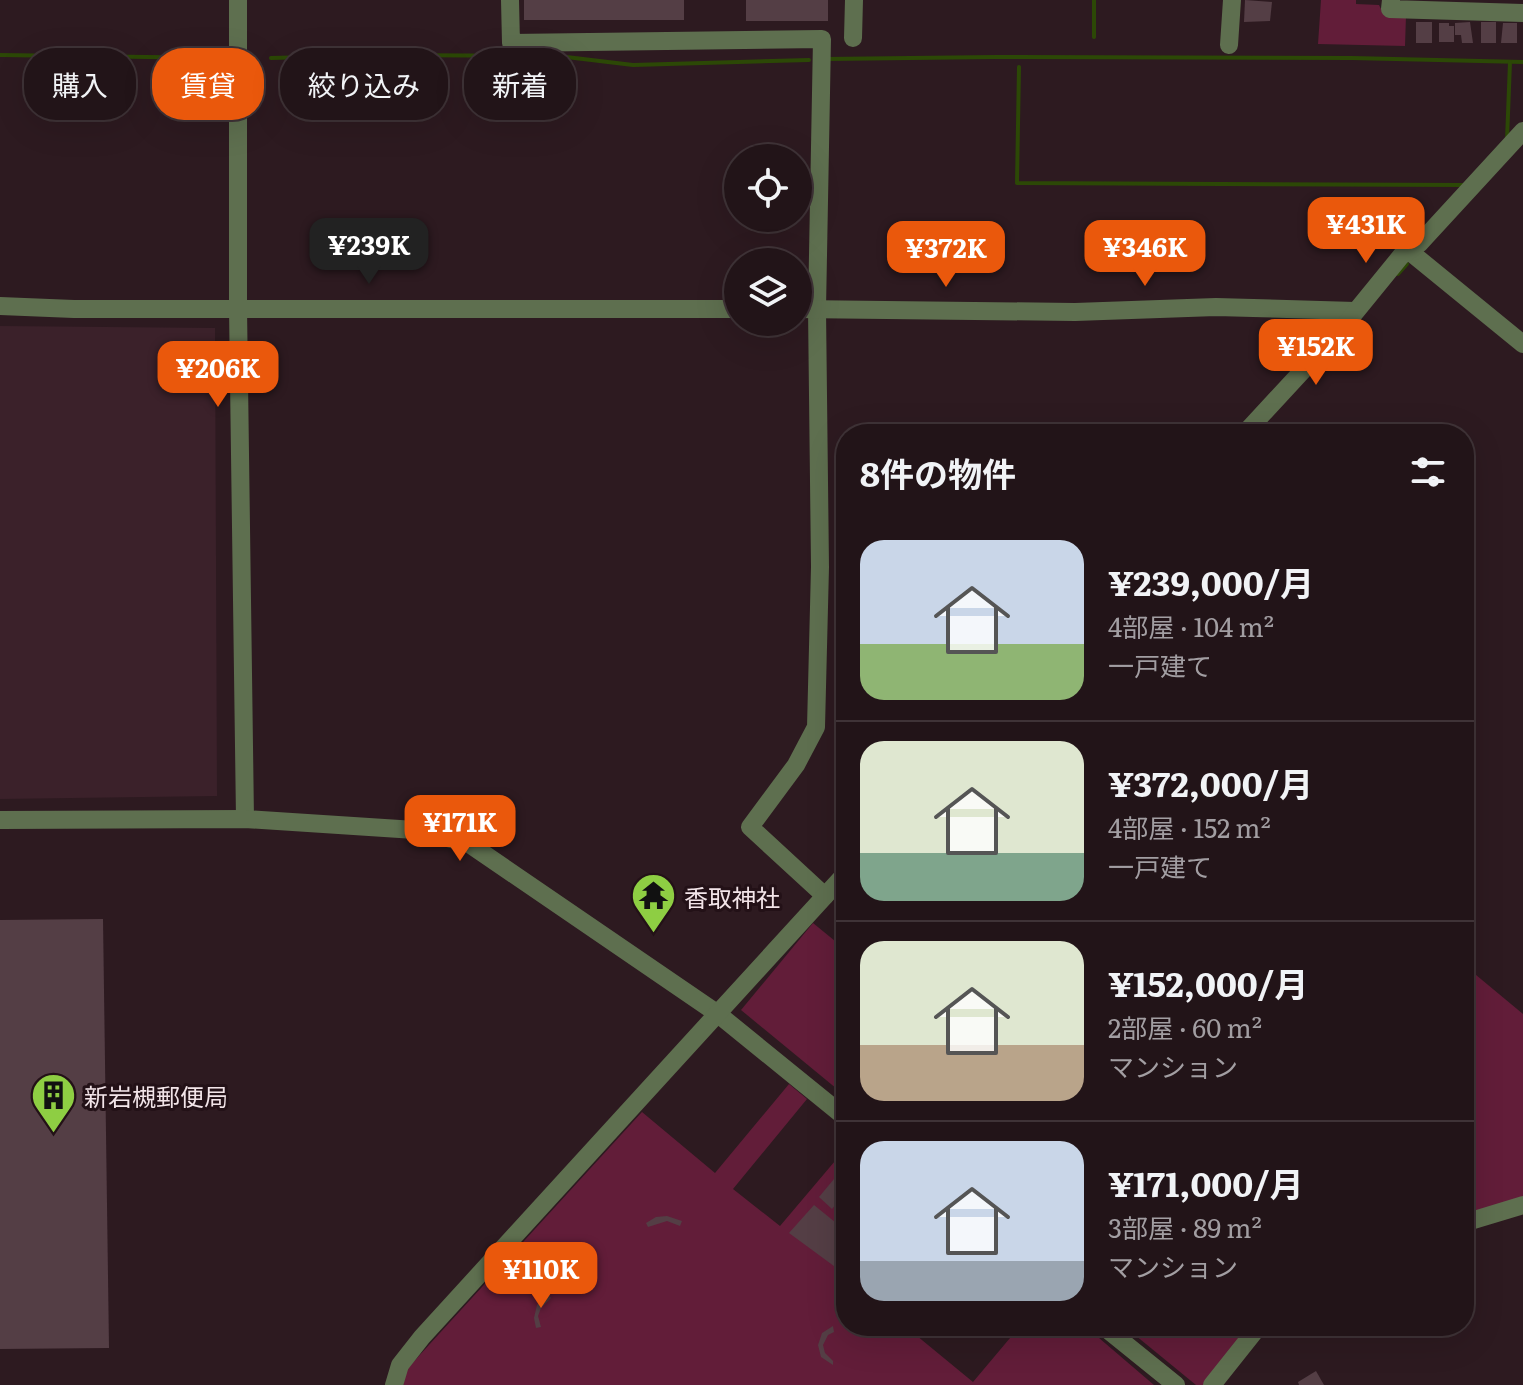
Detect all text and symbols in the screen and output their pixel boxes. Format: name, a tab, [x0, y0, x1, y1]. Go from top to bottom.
chip: 購入	[24, 48, 136, 120]
chip: 賃貸	[152, 48, 264, 120]
chip: 絞り込み	[280, 48, 448, 120]
chip: 新着	[464, 48, 576, 120]
map controls	[724, 144, 812, 336]
button: locate	[724, 144, 812, 232]
pin: ¥431K	[1310, 197, 1422, 265]
text: ¥431K	[1326, 203, 1406, 242]
pin: ¥239K	[313, 218, 425, 286]
pin: ¥346K	[1089, 220, 1201, 288]
pin: ¥372K	[890, 221, 1002, 289]
text: ¥239K	[327, 224, 411, 263]
text: ¥346K	[1102, 226, 1188, 265]
text: ¥372K	[905, 227, 987, 266]
button: layers	[724, 248, 812, 336]
pin: ¥152K	[1260, 319, 1372, 387]
text: ¥152K	[1277, 325, 1355, 364]
pin: ¥206K	[162, 341, 274, 409]
text: ¥206K	[176, 347, 260, 386]
text: 8件の物件	[860, 447, 1016, 497]
icon: filters	[1406, 450, 1450, 494]
text: ¥239,000/月	[1108, 556, 1314, 606]
icon: home	[924, 572, 1020, 668]
text: 4部屋 · 104 m²	[1108, 606, 1274, 645]
text: 一戸建て	[1108, 645, 1212, 684]
text: ¥372,000/月	[1108, 757, 1313, 807]
icon: home	[924, 773, 1020, 869]
pin: ¥171K	[404, 795, 516, 863]
text: ¥171K	[423, 801, 497, 840]
text: 4部屋 · 152 m²	[1108, 807, 1271, 846]
text: 一戸建て	[1108, 846, 1212, 885]
temple icon: 香取神社	[629, 872, 677, 935]
place label: 香取神社	[684, 879, 780, 914]
text: ¥152,000/月	[1108, 957, 1308, 1007]
icon: home	[924, 973, 1020, 1069]
text: 2部屋 · 60 m²	[1108, 1007, 1262, 1046]
text: マンション	[1108, 1046, 1238, 1085]
building icon: 新岩槻郵便局	[29, 1071, 77, 1134]
place label: 新岩槻郵便局	[84, 1078, 228, 1113]
text: ¥171,000/月	[1108, 1157, 1304, 1207]
icon: home	[924, 1173, 1020, 1269]
text: 3部屋 · 89 m²	[1108, 1207, 1262, 1246]
pin: ¥110K	[485, 1242, 597, 1310]
text: マンション	[1108, 1246, 1238, 1285]
text: ¥110K	[502, 1248, 580, 1287]

